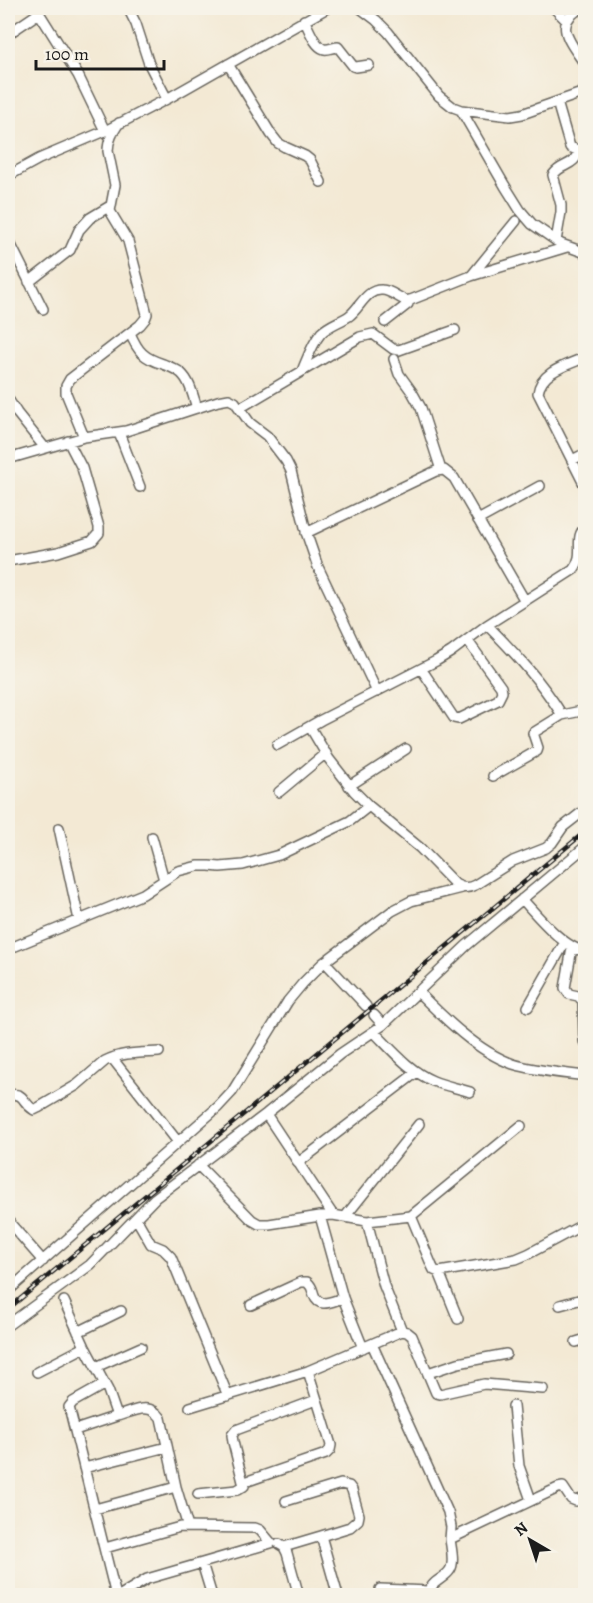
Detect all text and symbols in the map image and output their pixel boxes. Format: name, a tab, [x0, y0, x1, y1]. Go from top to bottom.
scale bar	[36, 33, 164, 71]
text: 100 m	[45, 42, 89, 66]
north arrow	[500, 1510, 560, 1570]
text: N	[510, 1517, 533, 1541]

